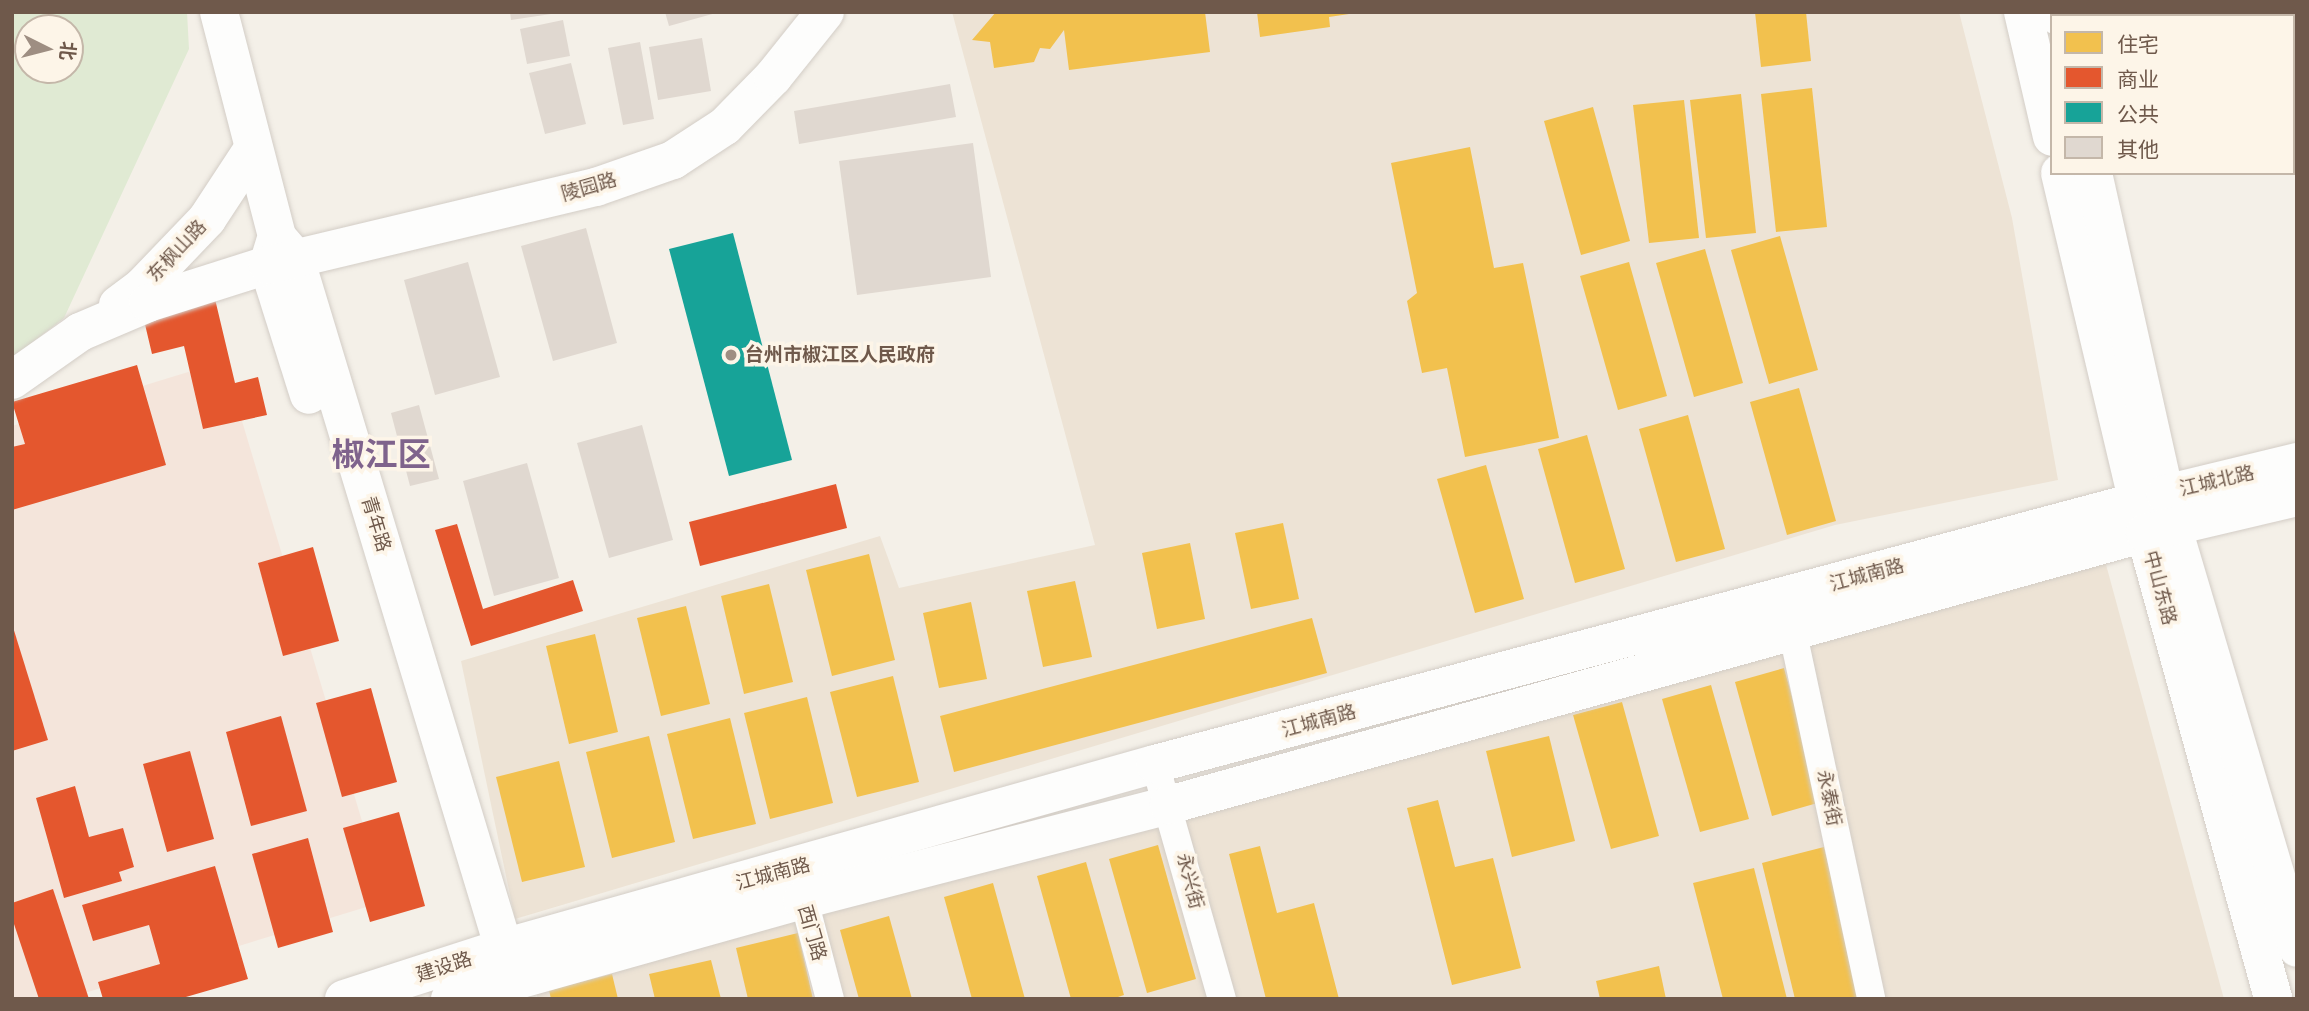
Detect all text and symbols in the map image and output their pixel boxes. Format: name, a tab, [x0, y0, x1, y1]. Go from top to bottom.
north arrow	[14, 14, 84, 84]
legend	[2050, 14, 2295, 175]
text: 住宅	[2117, 32, 2159, 56]
text: 北	[56, 40, 80, 62]
text: 商业	[2117, 67, 2159, 91]
text: 公共	[2117, 102, 2159, 126]
text: 其他	[2117, 137, 2159, 161]
street label: 陵园路	[558, 168, 620, 206]
street label: 东枫山路	[143, 215, 211, 287]
place label: 台州市椒江区人民政府	[745, 344, 935, 366]
marker: 台州市椒江区人民政府	[723, 347, 739, 363]
district label: 椒江区	[332, 434, 430, 474]
street label: 江城北路	[2177, 461, 2257, 501]
street label: 青年路	[357, 493, 395, 555]
street label: 中山东路	[2139, 548, 2181, 628]
street label: 江城南路	[1827, 554, 1907, 596]
street label: 江城南路	[1279, 700, 1359, 742]
street label: 永泰街	[1812, 768, 1846, 828]
street label: 永兴街	[1172, 851, 1208, 911]
street label: 江城南路	[733, 853, 813, 895]
street label: 西门路	[793, 902, 831, 964]
street label: 建设路	[413, 947, 475, 987]

